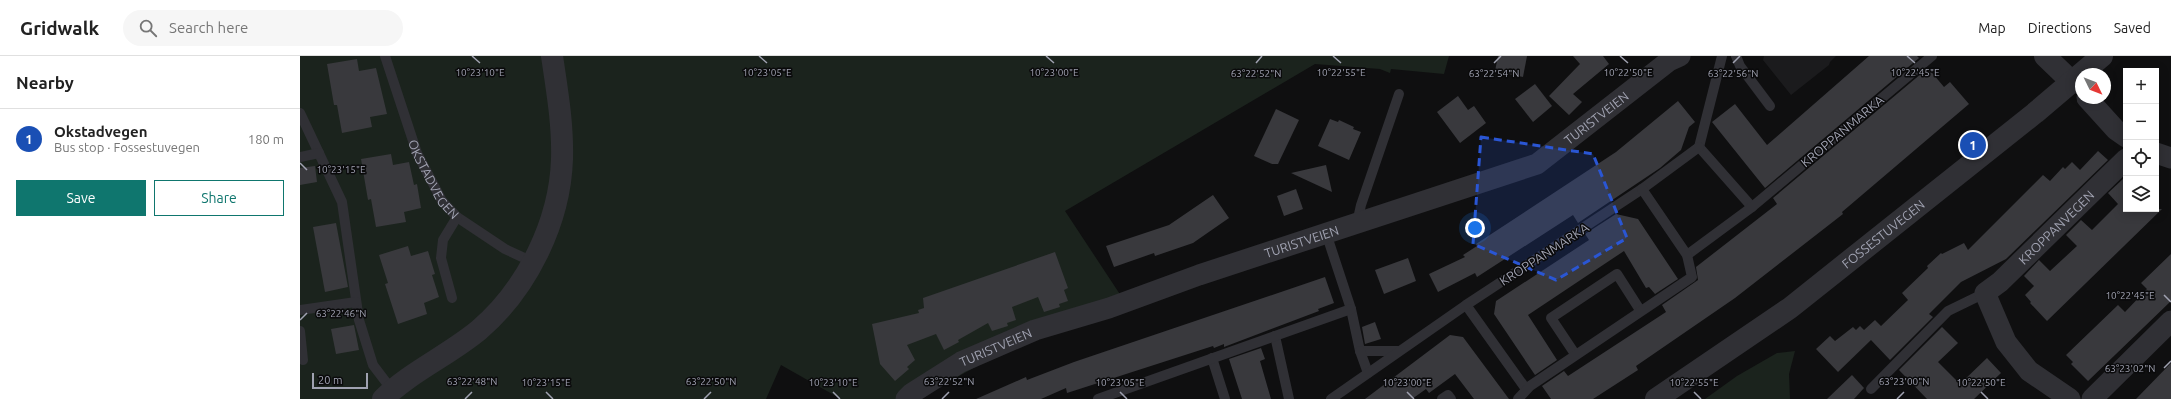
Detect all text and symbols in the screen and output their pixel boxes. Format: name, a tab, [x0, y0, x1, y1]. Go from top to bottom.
search box	[123, 10, 403, 46]
text: Gridwalk	[20, 17, 99, 39]
icon: search	[137, 17, 159, 39]
text: Search here	[169, 19, 248, 36]
text: Map	[1978, 20, 2006, 36]
text: Directions	[2028, 20, 2092, 36]
text: Saved	[2114, 20, 2151, 36]
text: 10°23'10"E	[455, 67, 505, 78]
text: 10°23'05"E	[742, 67, 792, 78]
text: 10°23'00"E	[1029, 67, 1079, 78]
text: 10°22'55"E	[1316, 67, 1366, 78]
text: 10°22'50"E	[1603, 67, 1653, 78]
text: 10°22'45"E	[1890, 67, 1940, 78]
text: 63°22'52"N	[1231, 68, 1281, 79]
text: 63°22'54"N	[1469, 68, 1519, 79]
text: 63°22'56"N	[1708, 68, 1758, 79]
north arrow	[2075, 68, 2111, 104]
map controls	[2123, 68, 2159, 212]
button: +	[2123, 68, 2159, 104]
text: Nearby	[16, 73, 74, 92]
street label: TURISTVEIEN	[1561, 88, 1631, 147]
street label: KROPPANMARKA	[1798, 92, 1887, 170]
button: −	[2123, 104, 2159, 140]
text: Okstadvegen	[54, 123, 147, 140]
pin: 1	[1960, 130, 1986, 160]
text: 1	[25, 132, 33, 146]
text: 180 m	[248, 132, 284, 146]
street label: OKSTADVEGEN	[406, 138, 462, 221]
text: Bus stop · Fossestuvegen	[54, 140, 200, 154]
button: locate	[2123, 140, 2159, 176]
text: 10°23'15"E	[316, 164, 366, 175]
button: layers	[2123, 176, 2159, 212]
button: Save	[16, 180, 146, 216]
button: Share	[154, 180, 284, 216]
street label: KROPPANVEGEN	[2016, 187, 2097, 267]
street label: FOSSESTUVEGEN	[1839, 197, 1927, 271]
your location	[1465, 218, 1485, 238]
street label: KROPPANMARKA	[1497, 220, 1592, 288]
street label: TURISTVEIEN	[1262, 223, 1340, 260]
text: 10°22'45"E	[2105, 290, 2155, 301]
text: 63°22'46"N	[316, 308, 366, 319]
street label: TURISTVEIEN	[957, 325, 1034, 369]
text: 63°23'02"N	[2105, 363, 2155, 374]
scale bar	[312, 371, 368, 390]
text: 20 m	[318, 374, 342, 386]
text: 63°22'48"N	[447, 376, 497, 387]
text: 63°22'50"N	[686, 376, 736, 387]
text: 63°22'52"N	[924, 376, 974, 387]
text: 63°23'00"N	[1879, 376, 1929, 387]
text: 10°23'15"E	[521, 377, 571, 388]
text: 10°23'10"E	[808, 377, 858, 388]
text: 10°23'05"E	[1095, 377, 1145, 388]
text: 10°23'00"E	[1382, 377, 1432, 388]
text: 10°22'55"E	[1669, 377, 1719, 388]
text: 10°22'50"E	[1956, 377, 2006, 388]

